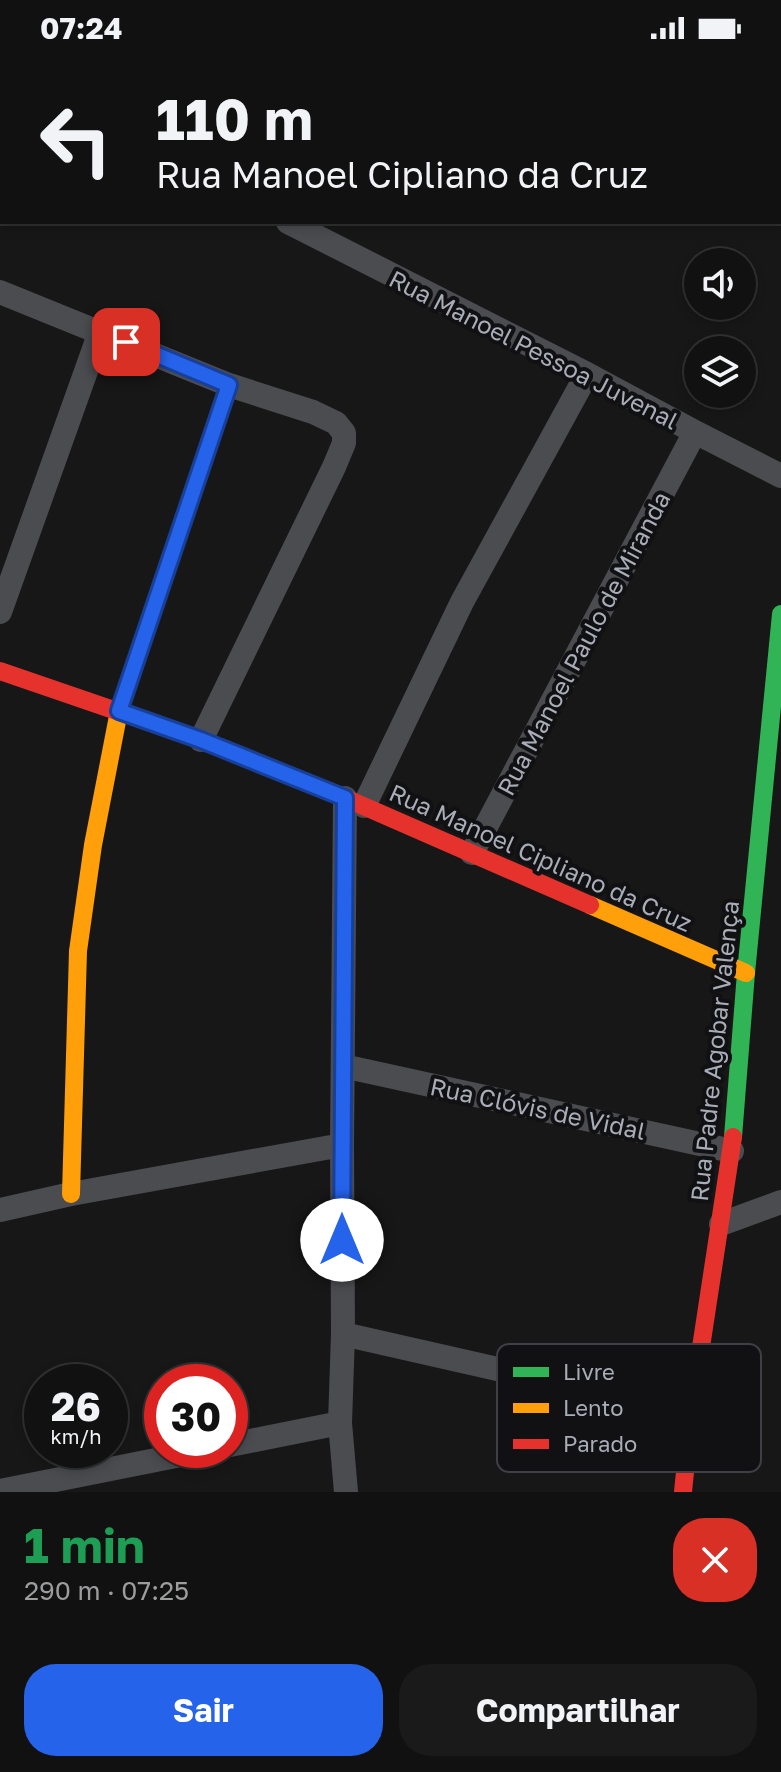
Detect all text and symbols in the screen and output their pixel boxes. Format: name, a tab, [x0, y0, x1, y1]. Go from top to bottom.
text: 07:24	[40, 10, 123, 46]
text: 110 m	[156, 85, 313, 152]
icon: left	[24, 88, 128, 192]
text: Rua Manoel Cipliano da Cruz	[156, 153, 648, 196]
map controls	[684, 248, 756, 408]
button: sound	[684, 248, 756, 320]
street label: Rua Manoel Pessoa Juvenal	[385, 263, 683, 435]
pin	[92, 308, 160, 376]
icon: arrive	[104, 320, 148, 364]
button: layers	[684, 336, 756, 408]
street label: Rua Manoel Paulo de Miranda	[490, 486, 676, 800]
street label: Rua Manoel Cipliano da Cruz	[385, 777, 697, 937]
street label: Rua Padre Agobar Valença	[684, 899, 744, 1203]
street label: Rua Clóvis de Vidal	[428, 1071, 648, 1145]
position arrow	[300, 1198, 384, 1282]
legend	[497, 1344, 761, 1472]
text: Livre	[563, 1358, 615, 1385]
speed limit sign: 30	[144, 1364, 248, 1468]
text: 26	[51, 1382, 101, 1430]
text: Lento	[563, 1394, 623, 1421]
text: km/h	[51, 1424, 101, 1448]
text: Parado	[563, 1430, 637, 1457]
text: 1 min	[24, 1516, 145, 1574]
button: close	[673, 1518, 757, 1602]
text: 290 m · 07:25	[24, 1575, 189, 1606]
button: Sair	[24, 1664, 383, 1756]
button: Compartilhar	[399, 1664, 757, 1756]

